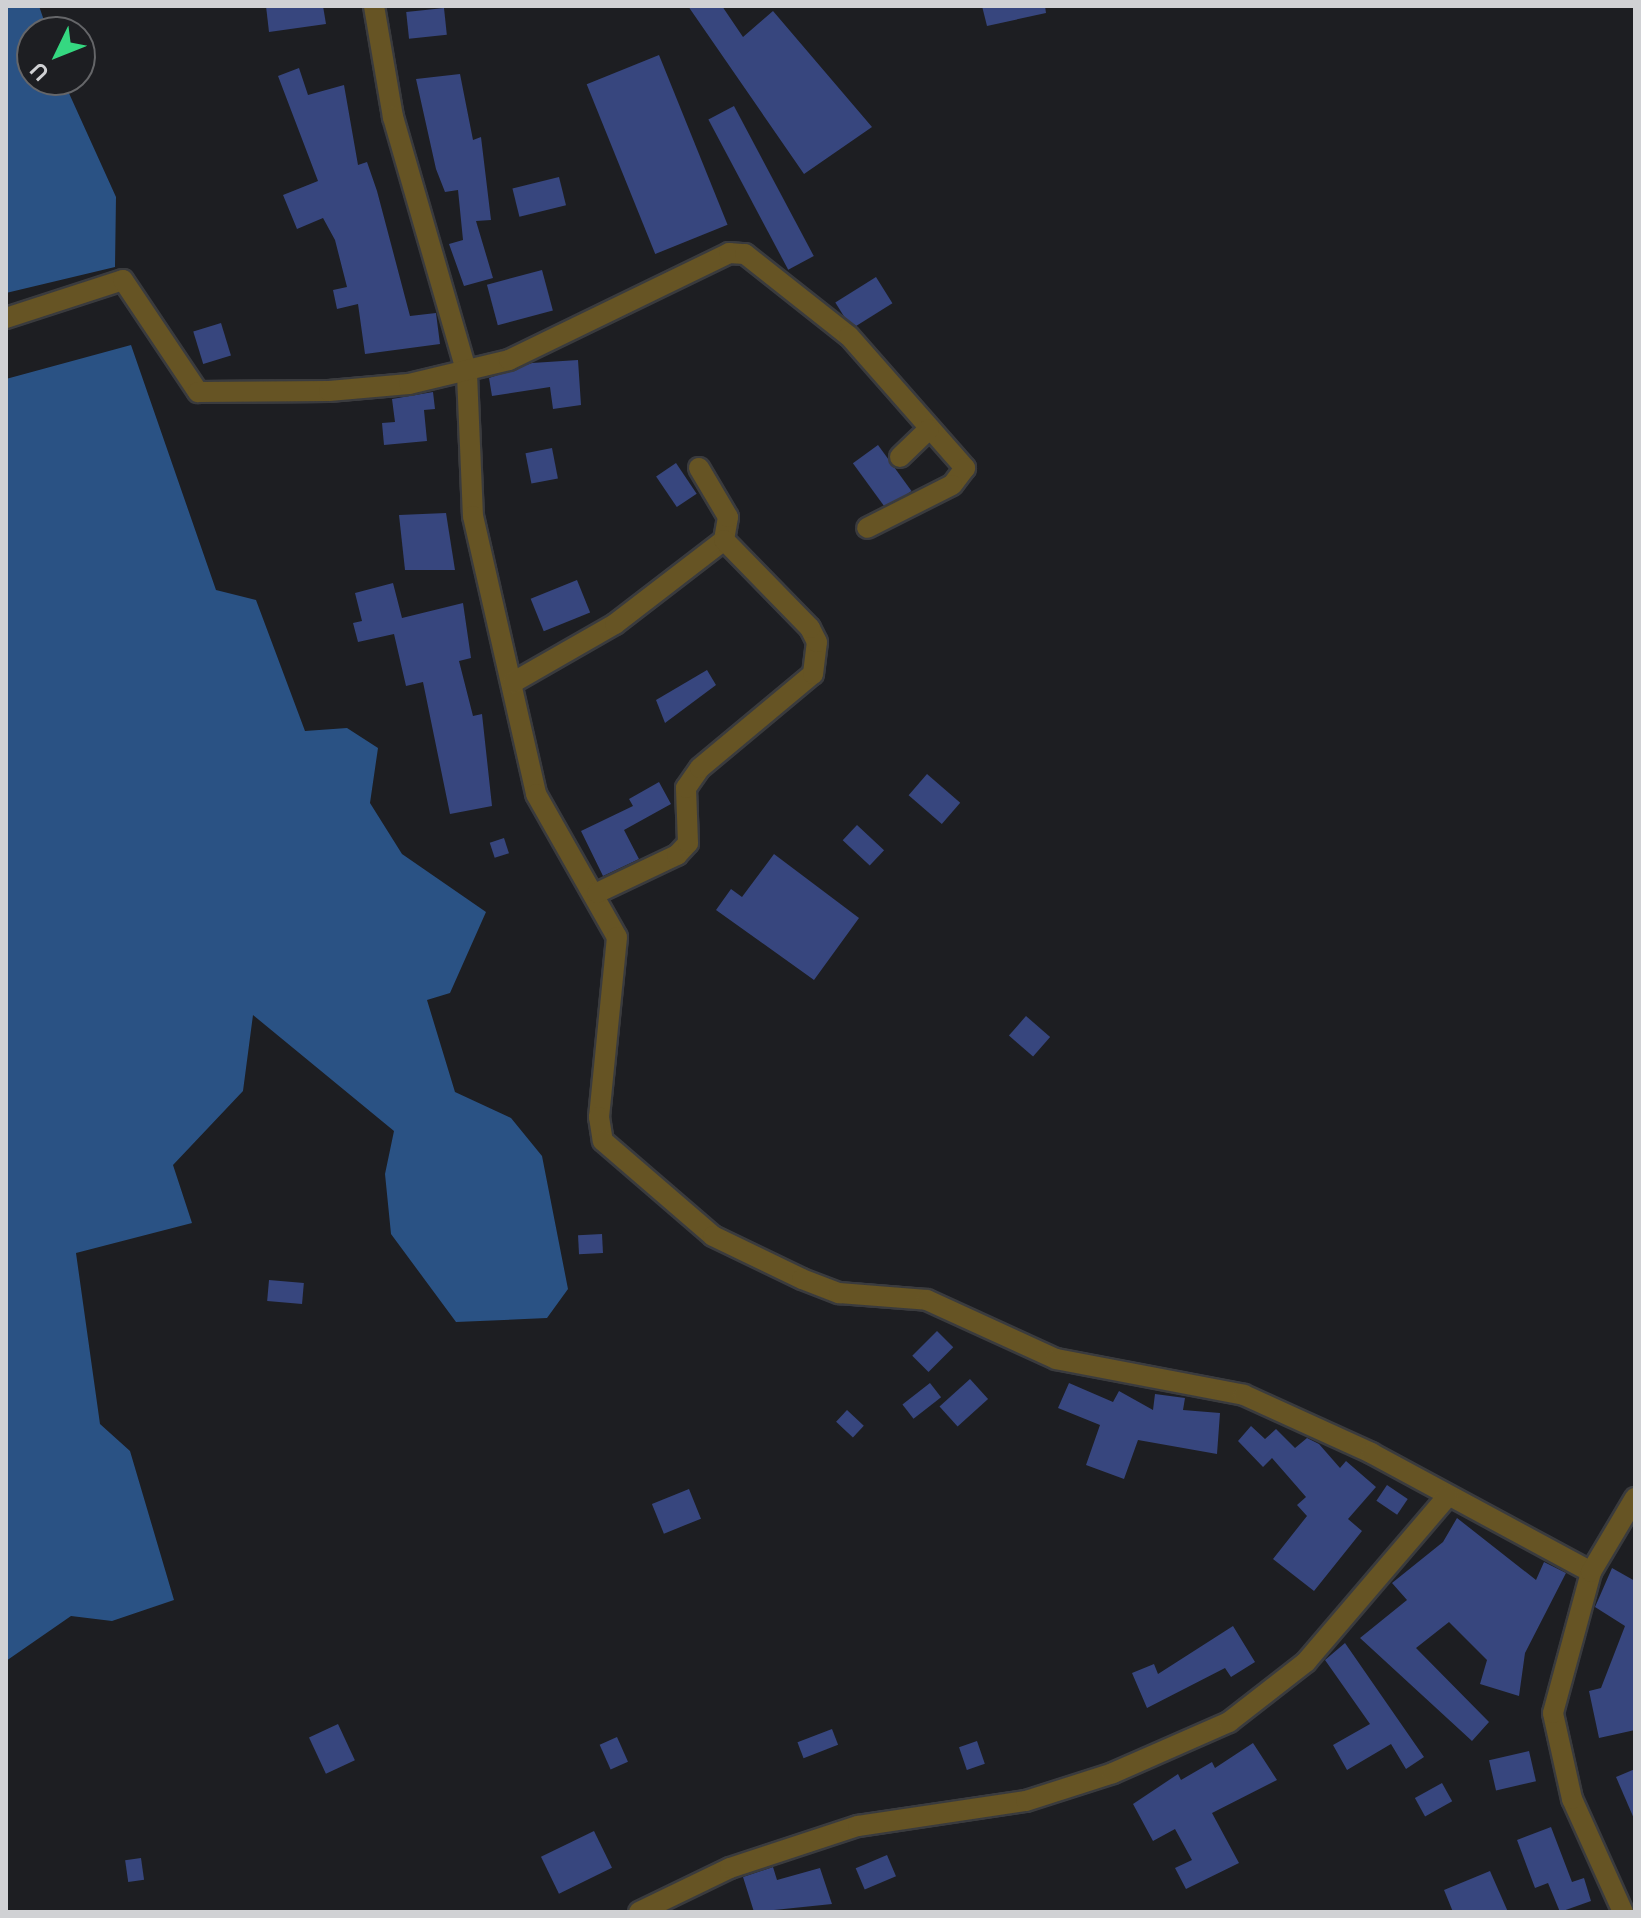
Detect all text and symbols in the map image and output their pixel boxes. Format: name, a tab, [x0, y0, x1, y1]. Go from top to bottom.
north arrow	[16, 16, 96, 96]
text: U	[24, 56, 55, 86]

